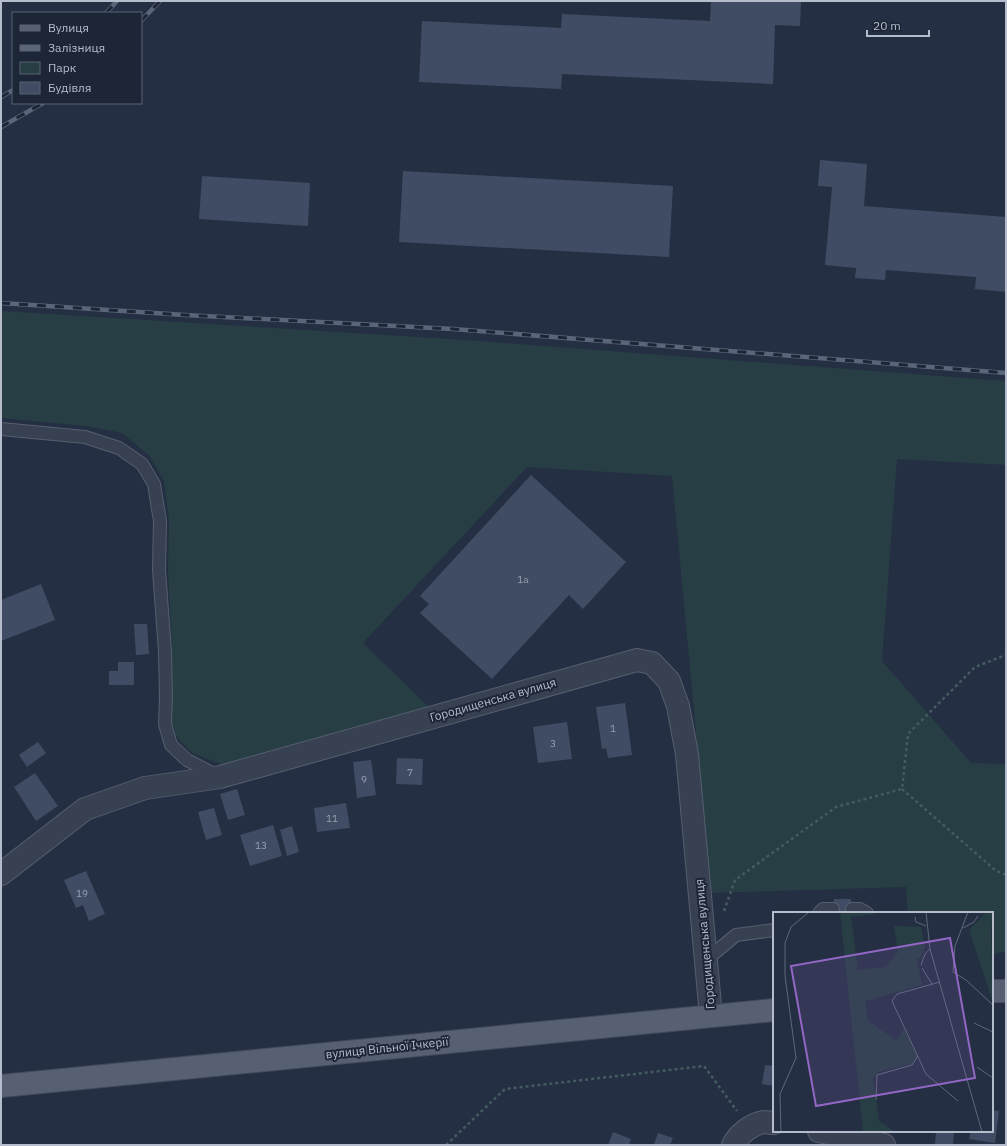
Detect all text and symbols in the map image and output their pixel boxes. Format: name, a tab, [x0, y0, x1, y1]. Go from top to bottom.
legend	[12, 12, 142, 104]
scale bar	[867, 12, 929, 38]
text: 20 m	[873, 18, 901, 33]
text: Вулиця	[48, 20, 89, 35]
text: Залізниця	[48, 40, 105, 55]
text: Парк	[48, 60, 77, 75]
text: Будівля	[48, 80, 91, 95]
house number: 1а	[517, 573, 529, 586]
street label: Городищенська вулиця	[428, 674, 558, 725]
house number: 1	[610, 722, 616, 735]
house number: 3	[550, 737, 556, 750]
house number: 7	[407, 766, 413, 779]
house number: 9	[361, 773, 367, 786]
house number: 11	[326, 812, 338, 825]
house number: 13	[255, 839, 267, 852]
street label: Городищенська вулиця	[691, 878, 718, 1010]
house number: 19	[76, 887, 88, 900]
inset map	[773, 912, 993, 1132]
street label: вулиця Вільної Ічкерії	[325, 1033, 450, 1061]

